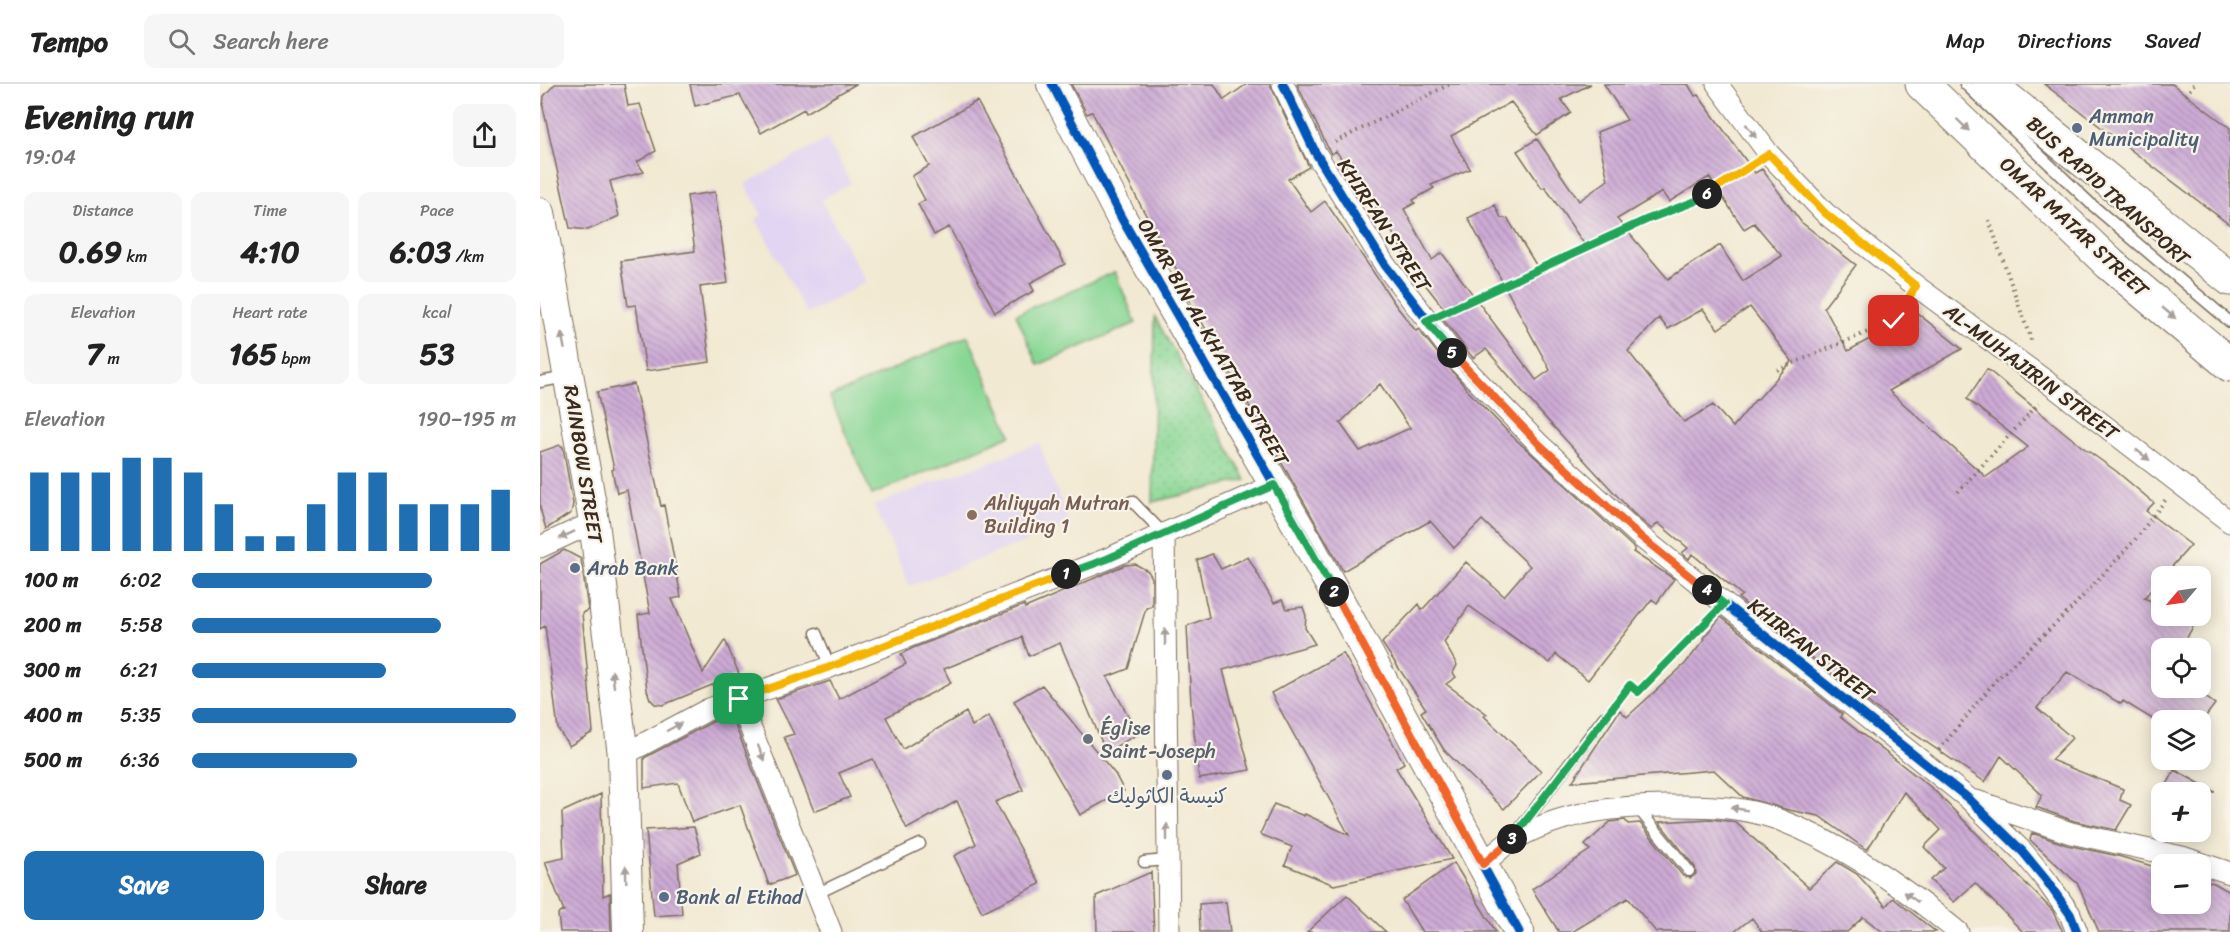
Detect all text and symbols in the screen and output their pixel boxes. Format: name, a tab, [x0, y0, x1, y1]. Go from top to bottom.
search box	[144, 14, 564, 68]
text: Tempo	[30, 17, 108, 66]
text: Search here	[213, 22, 329, 61]
text: Map	[1946, 22, 1984, 60]
text: Directions	[2017, 22, 2112, 60]
text: Saved	[2145, 22, 2200, 60]
icon: search	[165, 25, 198, 58]
text: Evening run	[24, 88, 194, 146]
place label: Amman Municipality	[2088, 99, 2199, 157]
button: share	[453, 104, 516, 167]
street label: BUS RAPID TRANSPORT	[2018, 107, 2199, 275]
one-way arrow	[1956, 118, 1971, 132]
marker: Amman Municipality	[2070, 121, 2084, 135]
one-way arrow	[1745, 124, 1757, 139]
text: 19:04	[24, 140, 76, 175]
street label: OMAR MATAR STREET	[1991, 148, 2158, 307]
street label: KHIRFAN STREET	[1327, 151, 1441, 300]
pin: 6	[1692, 179, 1722, 209]
text: 6	[1702, 179, 1712, 208]
text: Distance	[73, 196, 133, 225]
text: Time	[253, 196, 287, 225]
text: Pace	[420, 196, 454, 225]
street label: OMAR BIN AL KHATTAB STREET	[1128, 212, 1299, 474]
text: 0.69	[59, 225, 122, 279]
text: 4:10	[240, 225, 300, 279]
text: 6:03	[390, 225, 451, 279]
text: km	[122, 242, 147, 271]
text: /km	[451, 242, 484, 271]
street label: AL-MUHAJIRIN STREET	[1935, 294, 2128, 451]
pin	[1868, 295, 1919, 346]
text: Elevation	[71, 298, 135, 327]
text: Heart rate	[232, 298, 308, 327]
text: kcal	[422, 298, 452, 327]
icon: check	[1877, 304, 1910, 337]
one-way arrow	[2161, 307, 2177, 320]
text: 7	[86, 327, 103, 381]
text: 165	[229, 327, 277, 381]
text: 53	[420, 327, 454, 381]
one-way arrow	[558, 331, 567, 350]
pin: 5	[1437, 338, 1467, 368]
text: 5	[1447, 338, 1457, 367]
text: m	[103, 344, 120, 373]
text: bpm	[277, 344, 311, 373]
street label: RAINBOW STREET	[553, 383, 613, 547]
text: Elevation	[24, 402, 105, 437]
text: 190–195 m	[418, 402, 516, 437]
one-way arrow	[2135, 449, 2150, 461]
place label: Ahliyyah Mutran Building 1	[983, 486, 1129, 544]
marker: Ahliyyah Mutran Building 1	[965, 508, 979, 522]
one-way arrow	[558, 530, 575, 539]
place label: Arab Bank	[586, 551, 679, 586]
pin: 1	[1051, 559, 1081, 589]
text: 1	[1063, 559, 1069, 588]
marker: Arab Bank	[568, 561, 582, 575]
text: 100 m	[24, 563, 78, 598]
text: 6:02	[120, 563, 162, 598]
north arrow	[2151, 566, 2211, 626]
map controls	[2151, 566, 2211, 914]
pin: 4	[1692, 575, 1722, 605]
text: 4	[1702, 575, 1712, 604]
pin: 2	[1319, 577, 1349, 607]
text: 2	[1329, 577, 1339, 606]
street label: KHIRFAN STREET	[1740, 589, 1883, 712]
text: 200 m	[24, 608, 81, 643]
text: 5:58	[120, 608, 163, 643]
one-way arrow	[1160, 627, 1170, 646]
button: locate	[2151, 638, 2211, 698]
text: 300 m	[24, 653, 81, 688]
text: 6:21	[120, 653, 158, 688]
one-way arrow	[608, 670, 618, 689]
pin	[713, 673, 764, 724]
icon: arrive	[722, 682, 755, 715]
text: 400 m	[24, 698, 82, 733]
text: 5:35	[120, 698, 161, 733]
button: layers	[2151, 710, 2211, 770]
place label: Église Saint-Joseph	[1100, 711, 1216, 769]
one-way arrow	[666, 722, 683, 732]
marker: Église Saint-Joseph	[1081, 732, 1095, 746]
text: 500 m	[24, 743, 82, 778]
text: 6:36	[120, 743, 160, 778]
one-way arrow	[757, 744, 766, 762]
marker: كنيسة الكاثوليك	[1160, 768, 1174, 782]
place label: كنيسة الكاثوليك	[1107, 779, 1227, 814]
button: +	[2151, 782, 2211, 842]
one-way arrow	[1729, 805, 1748, 814]
one-way arrow	[1162, 822, 1171, 841]
pin: 3	[1497, 824, 1527, 854]
text: 3	[1508, 824, 1516, 853]
button: Save	[24, 851, 264, 920]
button: Share	[276, 851, 516, 920]
button: −	[2151, 854, 2211, 914]
one-way arrow	[621, 864, 631, 883]
place label: Bank al Etihad	[676, 880, 804, 915]
marker: Bank al Etihad	[657, 890, 671, 904]
one-way arrow	[1904, 891, 1919, 903]

